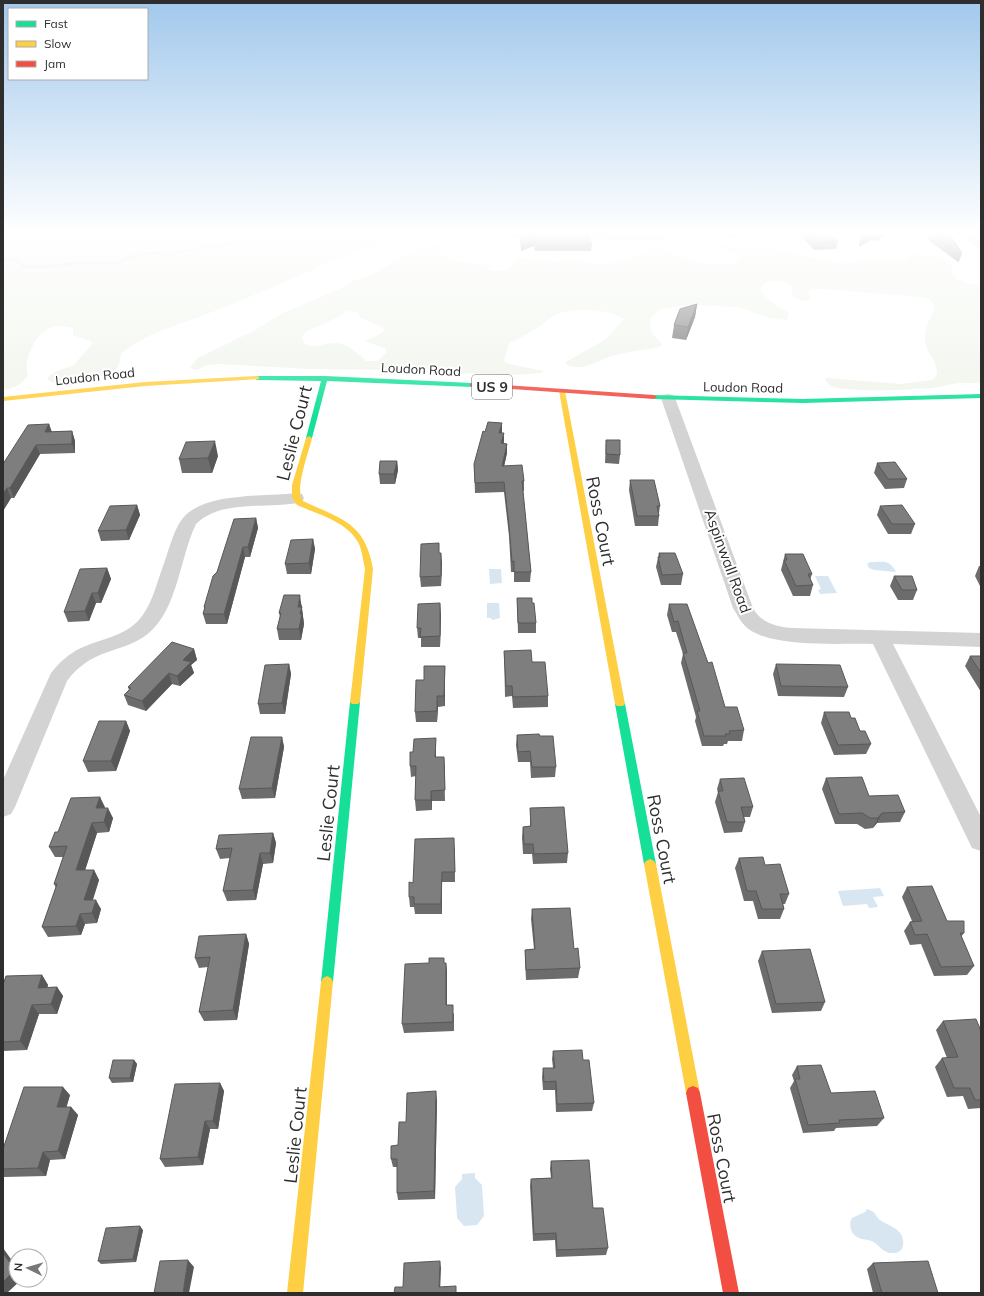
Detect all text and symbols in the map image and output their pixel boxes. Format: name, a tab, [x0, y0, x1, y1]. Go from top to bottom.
legend	[8, 8, 148, 80]
text: Fast	[44, 16, 68, 31]
text: Slow	[44, 36, 72, 51]
text: Jam	[44, 56, 66, 71]
street label: Loudon Road	[381, 359, 461, 379]
street label: Loudon Road	[54, 364, 136, 388]
road number: US 9	[472, 375, 512, 399]
street label: Loudon Road	[703, 378, 783, 396]
street label: Leslie Court	[271, 383, 317, 483]
street label: Ross Court	[581, 474, 621, 568]
street label: Aspinwall Road	[700, 506, 756, 616]
street label: Leslie Court	[311, 763, 345, 863]
street label: Ross Court	[642, 792, 682, 886]
street label: Leslie Court	[278, 1085, 312, 1185]
street label: Ross Court	[702, 1111, 742, 1205]
north arrow	[8, 1248, 48, 1288]
text: N	[11, 1262, 25, 1272]

